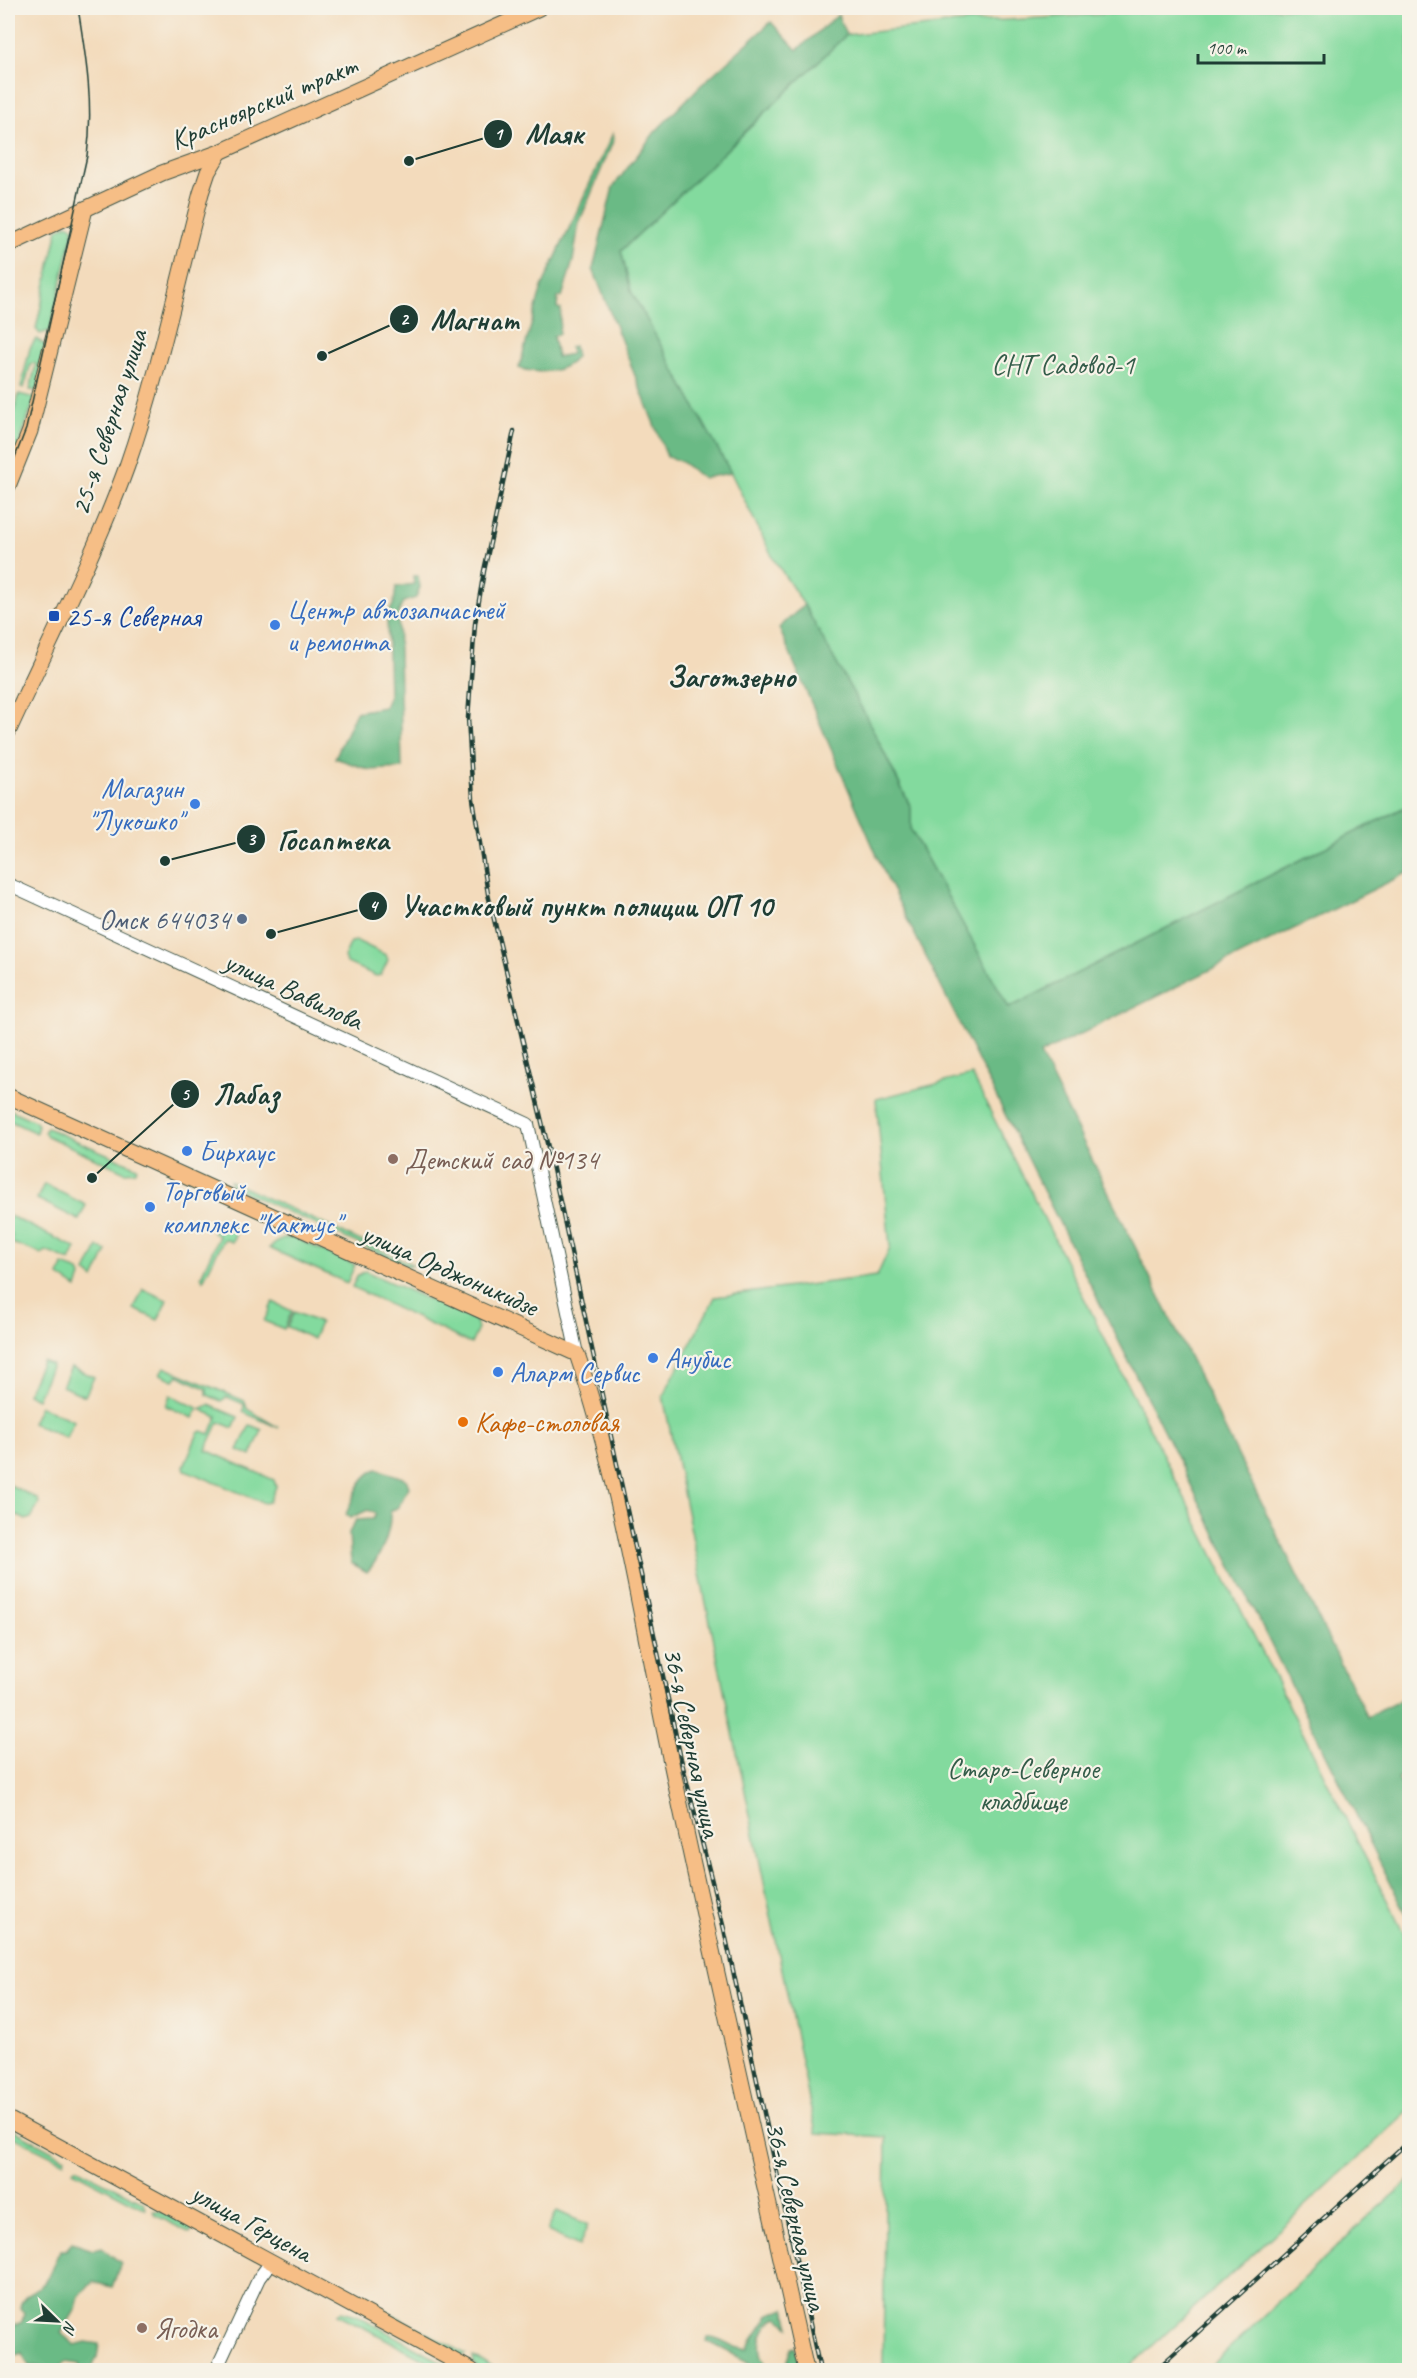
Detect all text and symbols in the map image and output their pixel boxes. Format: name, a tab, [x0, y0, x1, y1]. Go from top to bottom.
scale bar	[1198, 27, 1324, 65]
text: 100 m	[1207, 37, 1248, 59]
street label: Красноярский тракт	[165, 47, 363, 157]
callout: Маяк	[483, 110, 595, 158]
text: Маяк	[525, 115, 586, 153]
text: 1	[494, 123, 504, 145]
callout: Магнат	[389, 295, 532, 343]
text: Магнат	[430, 301, 520, 339]
text: 2	[400, 308, 410, 330]
street label: 25-я Северная улица	[62, 323, 155, 519]
park label: СНТ Садовод-1	[991, 347, 1136, 382]
place label: Центр автозапчастей и ремонта	[287, 592, 506, 659]
place label: 25-я Северная	[66, 599, 203, 634]
marker: 25-я Северная	[47, 609, 61, 623]
marker: Центр автозапчастей и ремонта	[268, 618, 282, 632]
district label: Заготзерно	[667, 658, 797, 696]
place label: Магазин "Лукошко"	[88, 771, 188, 838]
marker: Магазин "Лукошко"	[188, 797, 202, 811]
callout: Госаптека	[236, 815, 401, 863]
text: Госаптека	[277, 821, 391, 859]
text: 3	[247, 828, 257, 850]
callout: Участковый пункт полиции ОП 10	[358, 882, 783, 930]
text: Участковый пункт полиции ОП 10	[400, 887, 776, 925]
text: 4	[369, 895, 379, 917]
place label: Омск 644034	[99, 902, 232, 937]
marker: Омск 644034	[235, 912, 249, 926]
street label: улица Вавилова	[217, 942, 370, 1038]
callout: Лабаз	[170, 1070, 291, 1118]
text: Лабаз	[213, 1075, 282, 1114]
text: 5	[181, 1083, 191, 1105]
place label: Бирхаус	[199, 1134, 277, 1169]
place label: Детский сад №134	[405, 1142, 601, 1177]
marker: Бирхаус	[180, 1144, 194, 1158]
marker: Детский сад №134	[386, 1152, 400, 1166]
place label: Торговый комплекс "Кактус"	[162, 1174, 347, 1241]
marker: Торговый комплекс "Кактус"	[143, 1200, 157, 1214]
street label: улица Орджоникидзе	[354, 1214, 545, 1325]
place label: Анубис	[665, 1341, 732, 1376]
marker: Анубис	[646, 1351, 660, 1365]
place label: Аларм Сервис	[510, 1355, 641, 1390]
marker: Аларм Сервис	[491, 1365, 505, 1379]
place label: Кафе-столовая	[475, 1405, 620, 1440]
marker: Кафе-столовая	[456, 1415, 470, 1429]
street label: 36-я Северная улица	[655, 1644, 730, 1842]
park label: Старо-Северное кладбище	[947, 1751, 1101, 1818]
street label: 36-я Северная улица	[758, 2118, 836, 2316]
street label: улица Герцена	[184, 2174, 320, 2271]
north arrow	[27, 2291, 87, 2351]
place label: Ягодка	[154, 2311, 219, 2346]
text: N	[57, 2318, 81, 2338]
marker: Ягодка	[135, 2321, 149, 2335]

